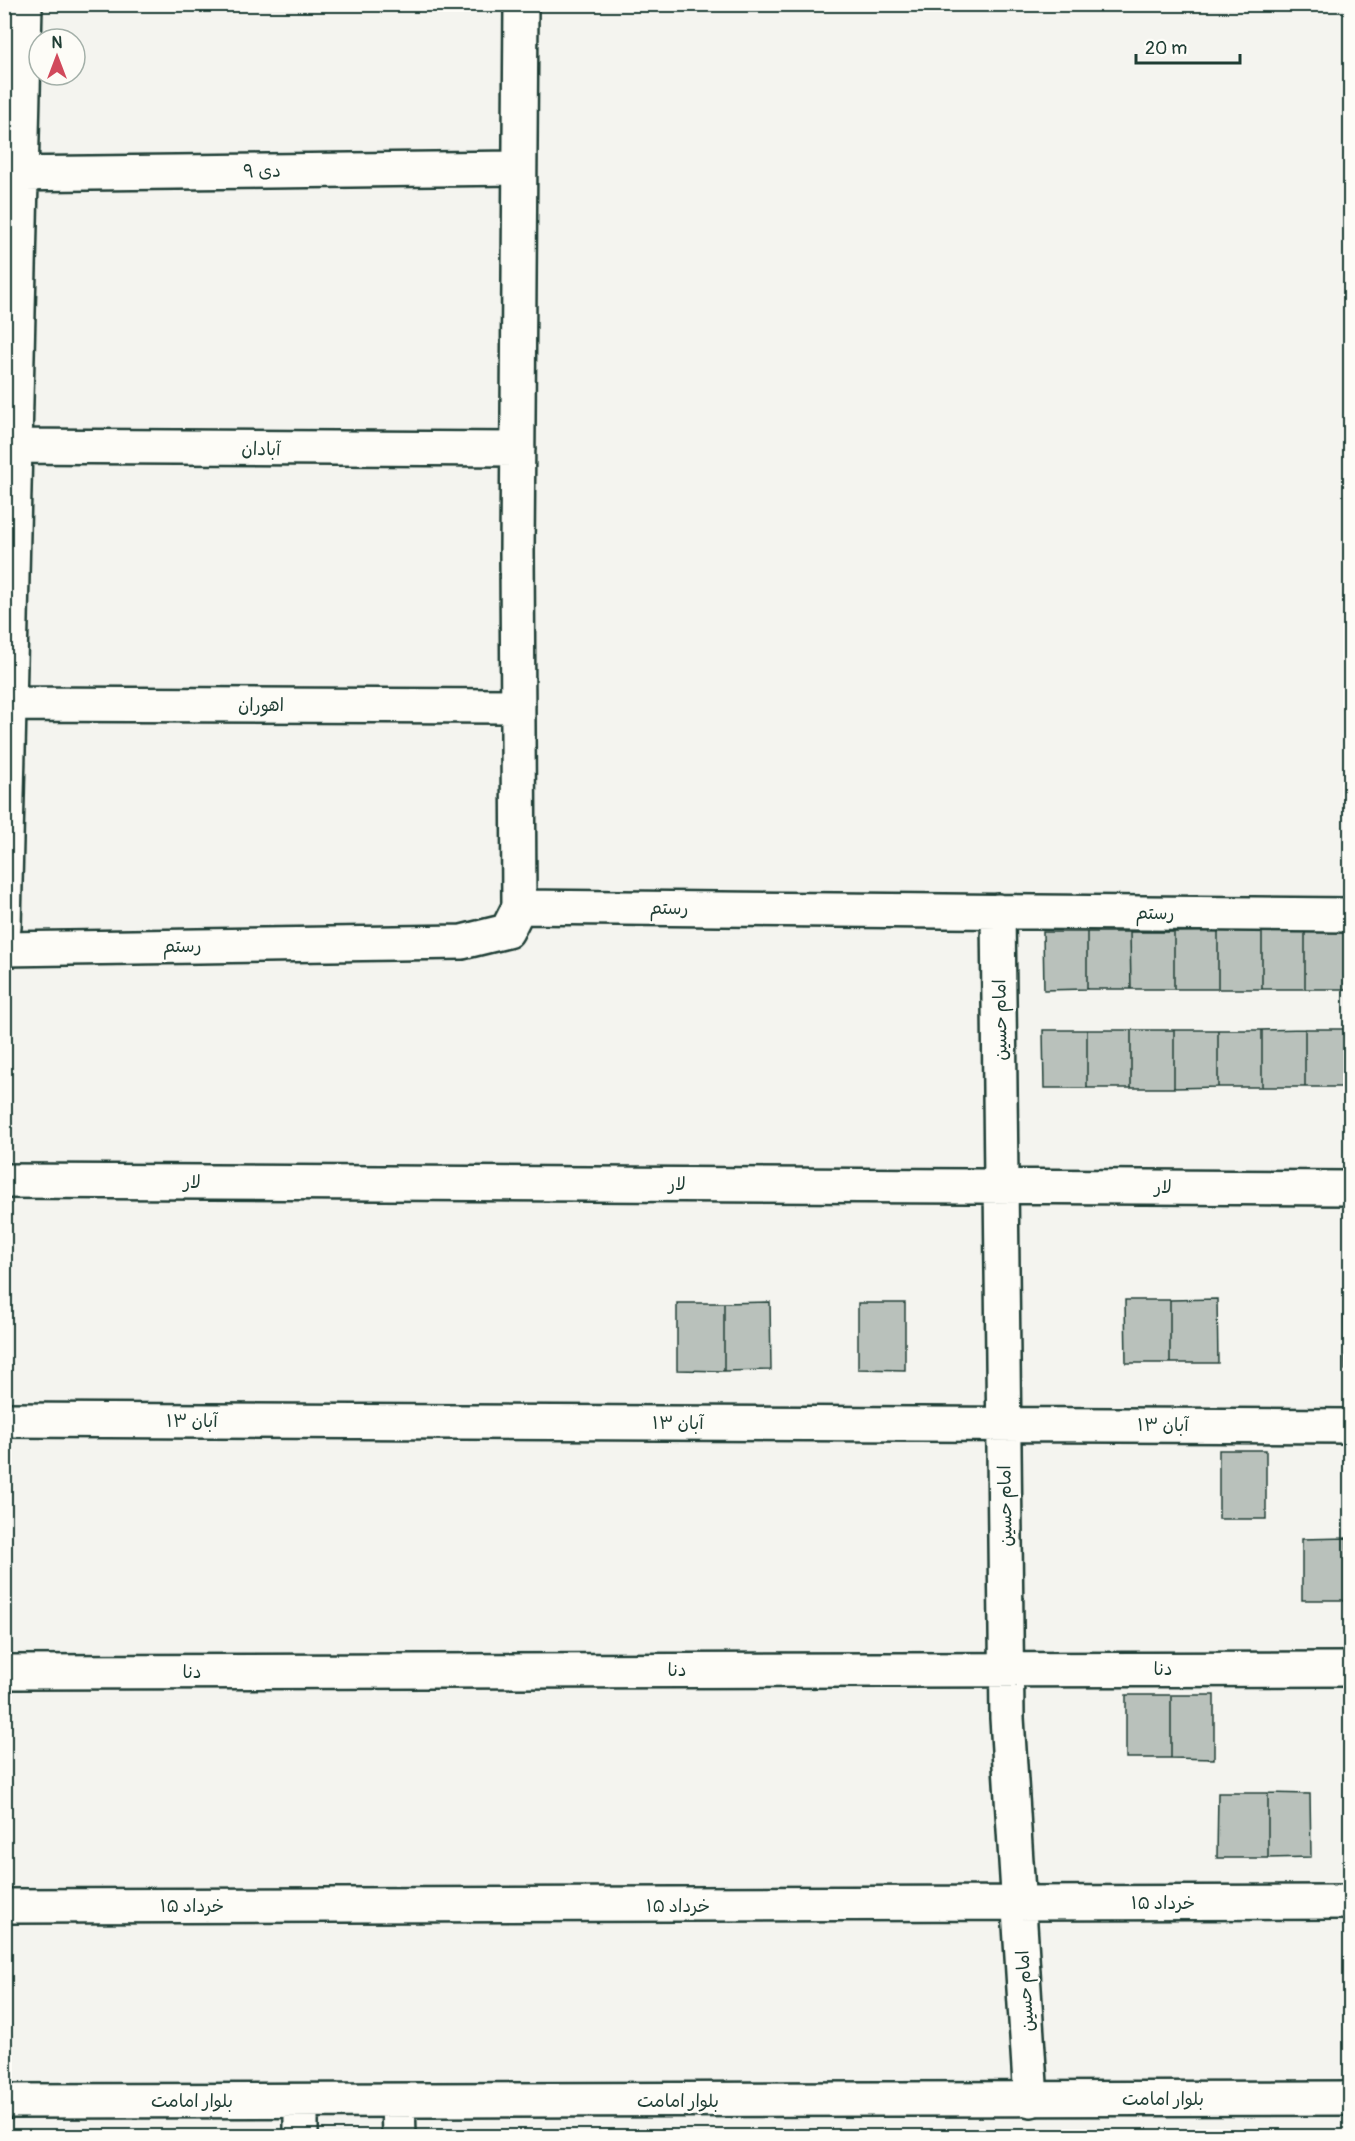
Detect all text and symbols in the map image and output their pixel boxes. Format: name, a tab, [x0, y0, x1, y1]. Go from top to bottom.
north arrow	[27, 27, 87, 87]
scale bar	[1136, 27, 1240, 65]
text: N	[52, 33, 63, 53]
text: 20 m	[1145, 37, 1187, 60]
street label: ۹ دی	[243, 160, 281, 183]
street label: آبادان	[241, 438, 282, 461]
street label: اهوران	[238, 694, 284, 717]
street label: رستم	[649, 897, 689, 922]
street label: رستم	[1135, 902, 1175, 927]
street label: رستم	[162, 935, 202, 960]
street label: امام حسین	[988, 979, 1015, 1061]
street label: لار	[181, 1171, 201, 1194]
street label: لار	[666, 1173, 686, 1196]
street label: لار	[1152, 1176, 1172, 1199]
street label: ۱۳ آبان	[166, 1410, 219, 1433]
street label: ۱۳ آبان	[652, 1412, 705, 1435]
street label: ۱۳ آبان	[1137, 1414, 1190, 1437]
street label: امام حسین	[993, 1465, 1020, 1547]
street label: دنا	[1154, 1658, 1172, 1681]
street label: دنا	[668, 1659, 686, 1682]
street label: دنا	[183, 1661, 201, 1684]
street label: ۱۵ خرداد	[1131, 1892, 1195, 1915]
street label: ۱۵ خرداد	[160, 1895, 224, 1918]
street label: ۱۵ خرداد	[646, 1895, 710, 1918]
street label: امام حسین	[1011, 1949, 1042, 2032]
street label: بلوار امامت	[1122, 2088, 1204, 2111]
street label: بلوار امامت	[151, 2090, 233, 2113]
street label: بلوار امامت	[637, 2090, 719, 2113]

